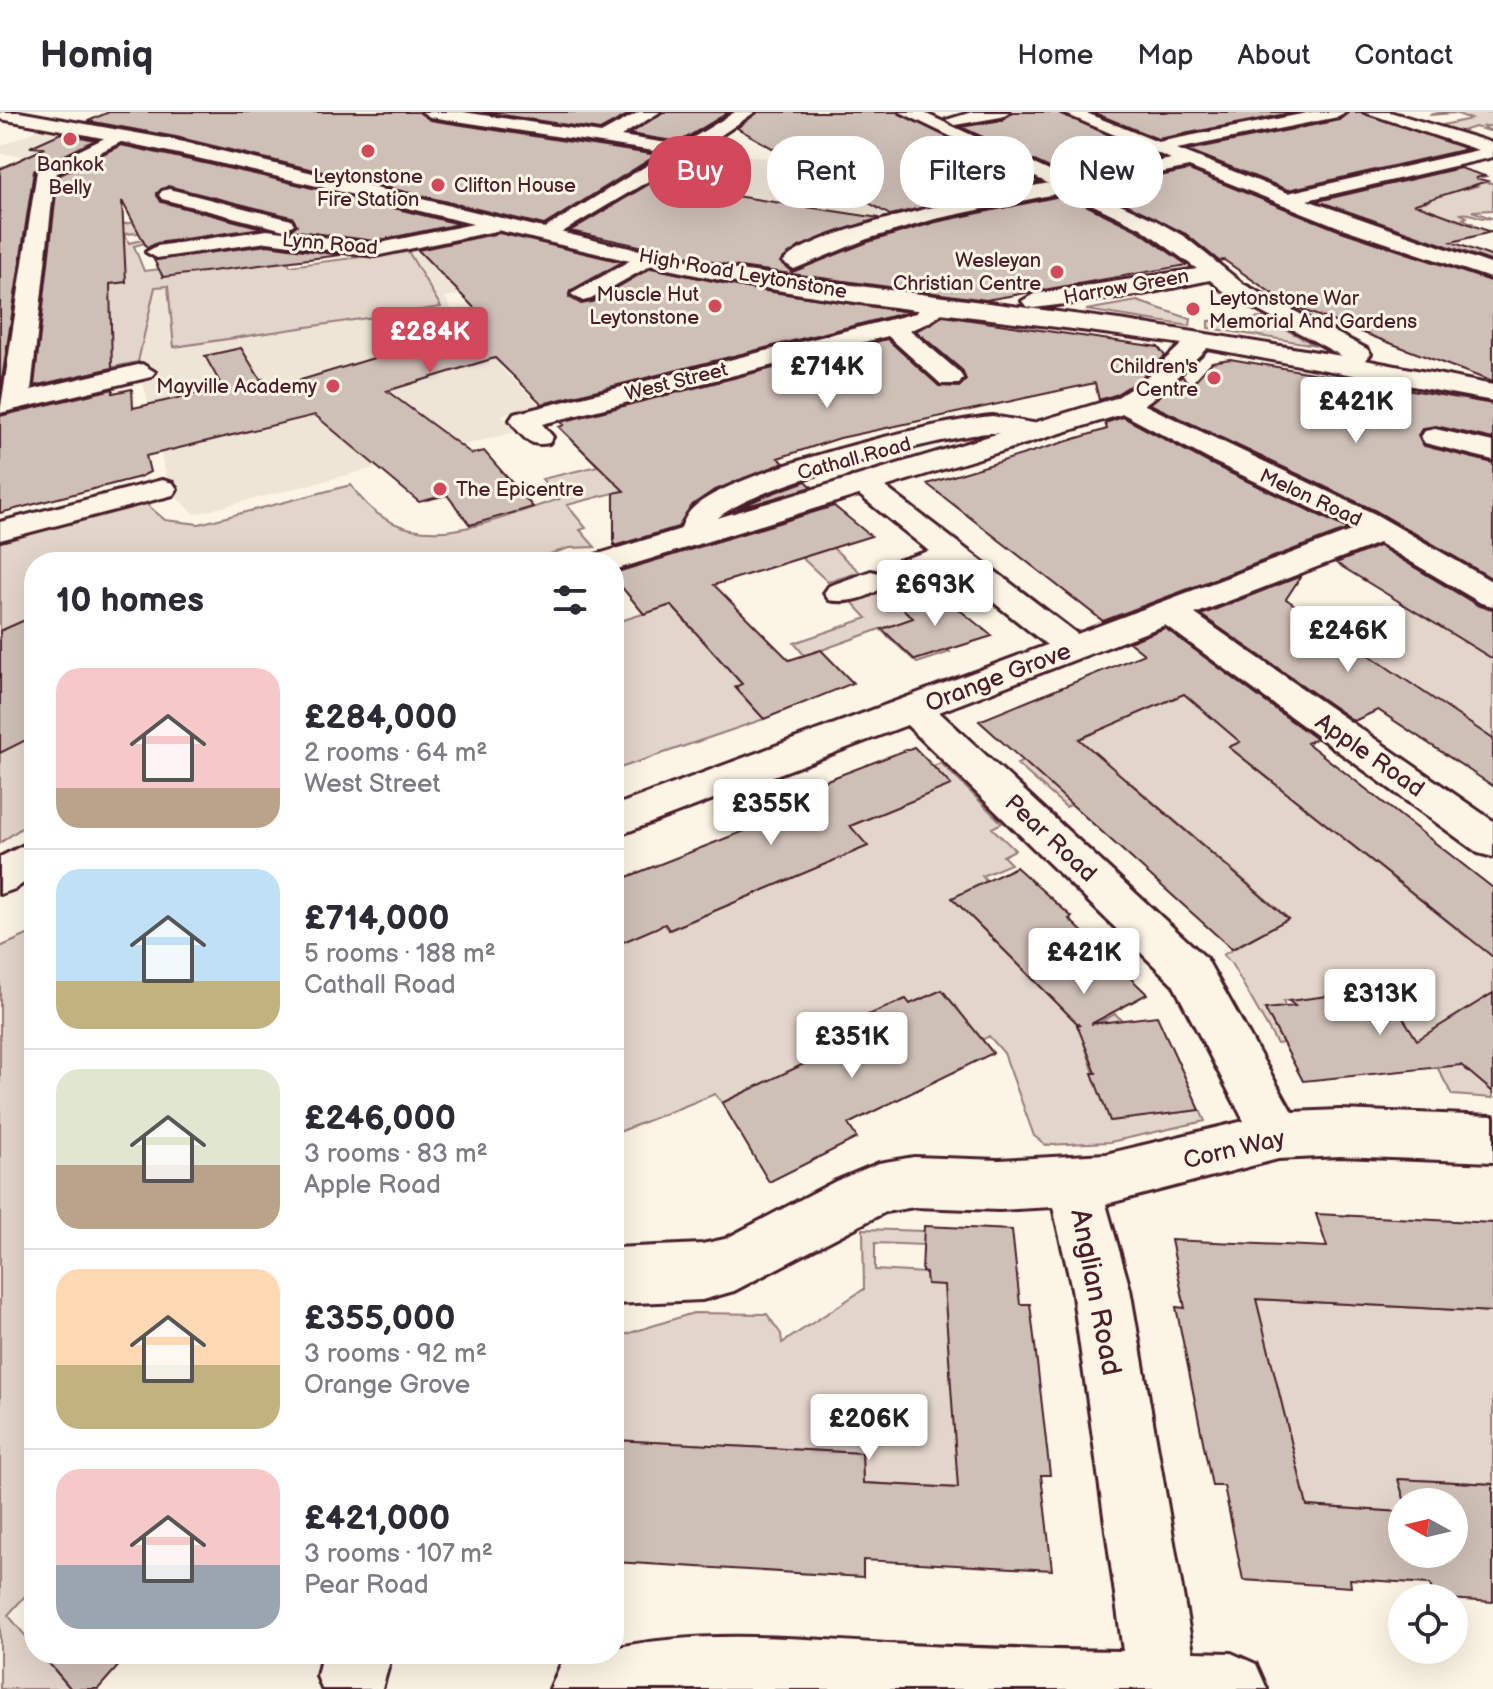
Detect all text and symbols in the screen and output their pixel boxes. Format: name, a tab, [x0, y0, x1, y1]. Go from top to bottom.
text: Homiq	[40, 33, 153, 78]
text: Home	[1017, 39, 1093, 72]
text: Map	[1137, 39, 1194, 72]
text: About	[1238, 39, 1310, 72]
text: Contact	[1354, 39, 1453, 72]
marker: Bankok Belly	[61, 130, 79, 148]
chip: Buy	[648, 136, 751, 208]
chip: Rent	[767, 136, 884, 208]
chip: Filters	[900, 136, 1034, 208]
chip: New	[1050, 136, 1163, 208]
marker: Leytonstone Fire Station	[359, 142, 377, 160]
place label: Bankok Belly	[37, 153, 104, 200]
place label: Leytonstone Fire Station	[313, 165, 423, 212]
place label: Clifton House	[454, 174, 576, 198]
marker: Clifton House	[429, 176, 447, 194]
street label: Lynn Road	[281, 228, 379, 260]
street label: High Road Leytonstone	[637, 244, 849, 304]
place label: Wesleyan Christian Centre	[893, 249, 1041, 296]
marker: Wesleyan Christian Centre	[1048, 263, 1066, 281]
street label: Harrow Green	[1062, 264, 1191, 310]
place label: Muscle Hut Leytonstone	[589, 283, 699, 330]
place label: Leytonstone War Memorial And Gardens	[1209, 287, 1417, 334]
marker: Muscle Hut Leytonstone	[706, 297, 724, 315]
marker: Leytonstone War Memorial And Gardens	[1184, 300, 1202, 318]
pin: £284K	[374, 307, 486, 375]
text: £284K	[390, 317, 470, 348]
pin: £714K	[771, 342, 883, 410]
text: £714K	[790, 352, 864, 383]
place label: Children's Centre	[1110, 355, 1198, 402]
street label: West Street	[622, 358, 730, 406]
marker: Children's Centre	[1205, 369, 1223, 387]
place label: Mayville Academy	[156, 375, 317, 399]
marker: Mayville Academy	[324, 377, 342, 395]
pin: £421K	[1300, 377, 1412, 445]
text: £421K	[1318, 387, 1394, 418]
street label: Cathall Road	[795, 432, 914, 486]
street label: Melon Road	[1256, 464, 1365, 532]
place label: The Epicentre	[456, 478, 584, 502]
marker: The Epicentre	[431, 480, 449, 498]
pin: £693K	[879, 560, 991, 628]
text: £693K	[895, 570, 975, 601]
icon: filters	[548, 578, 592, 622]
text: 10 homes	[56, 580, 204, 621]
pin: £246K	[1292, 606, 1404, 674]
text: £246K	[1308, 616, 1388, 647]
street label: Orange Grove	[921, 636, 1075, 718]
text: £284,000	[304, 697, 457, 738]
icon: home	[120, 700, 216, 796]
street label: Apple Road	[1310, 707, 1430, 804]
text: 2 rooms · 64 m²	[304, 738, 488, 769]
text: West Street	[304, 769, 440, 800]
pin: £355K	[715, 779, 827, 847]
street label: Pear Road	[999, 788, 1103, 888]
text: £355K	[731, 789, 811, 820]
text: £714,000	[304, 898, 449, 939]
icon: home	[120, 901, 216, 997]
pin: £421K	[1028, 928, 1140, 996]
text: £421K	[1046, 938, 1122, 969]
text: 5 rooms · 188 m²	[304, 939, 496, 970]
pin: £313K	[1324, 969, 1436, 1037]
text: Cathall Road	[304, 970, 456, 1001]
text: £313K	[1342, 979, 1418, 1010]
pin: £351K	[796, 1012, 908, 1080]
text: £351K	[815, 1022, 889, 1053]
text: £246,000	[304, 1098, 456, 1139]
icon: home	[120, 1101, 216, 1197]
street label: Corn Way	[1180, 1124, 1288, 1175]
text: 3 rooms · 83 m²	[304, 1139, 488, 1170]
text: Apple Road	[304, 1170, 441, 1201]
street label: Anglian Road	[1063, 1206, 1128, 1378]
text: £355,000	[304, 1298, 455, 1339]
icon: home	[120, 1301, 216, 1397]
text: 3 rooms · 92 m²	[304, 1339, 487, 1370]
text: Orange Grove	[304, 1370, 470, 1401]
pin: £206K	[813, 1394, 925, 1462]
text: £206K	[829, 1404, 909, 1435]
north arrow	[1388, 1488, 1468, 1568]
map controls	[1388, 1488, 1468, 1664]
text: £421,000	[304, 1498, 450, 1539]
icon: home	[120, 1501, 216, 1597]
text: 3 rooms · 107 m²	[304, 1539, 493, 1570]
text: Pear Road	[304, 1570, 429, 1601]
button: locate	[1388, 1584, 1468, 1664]

